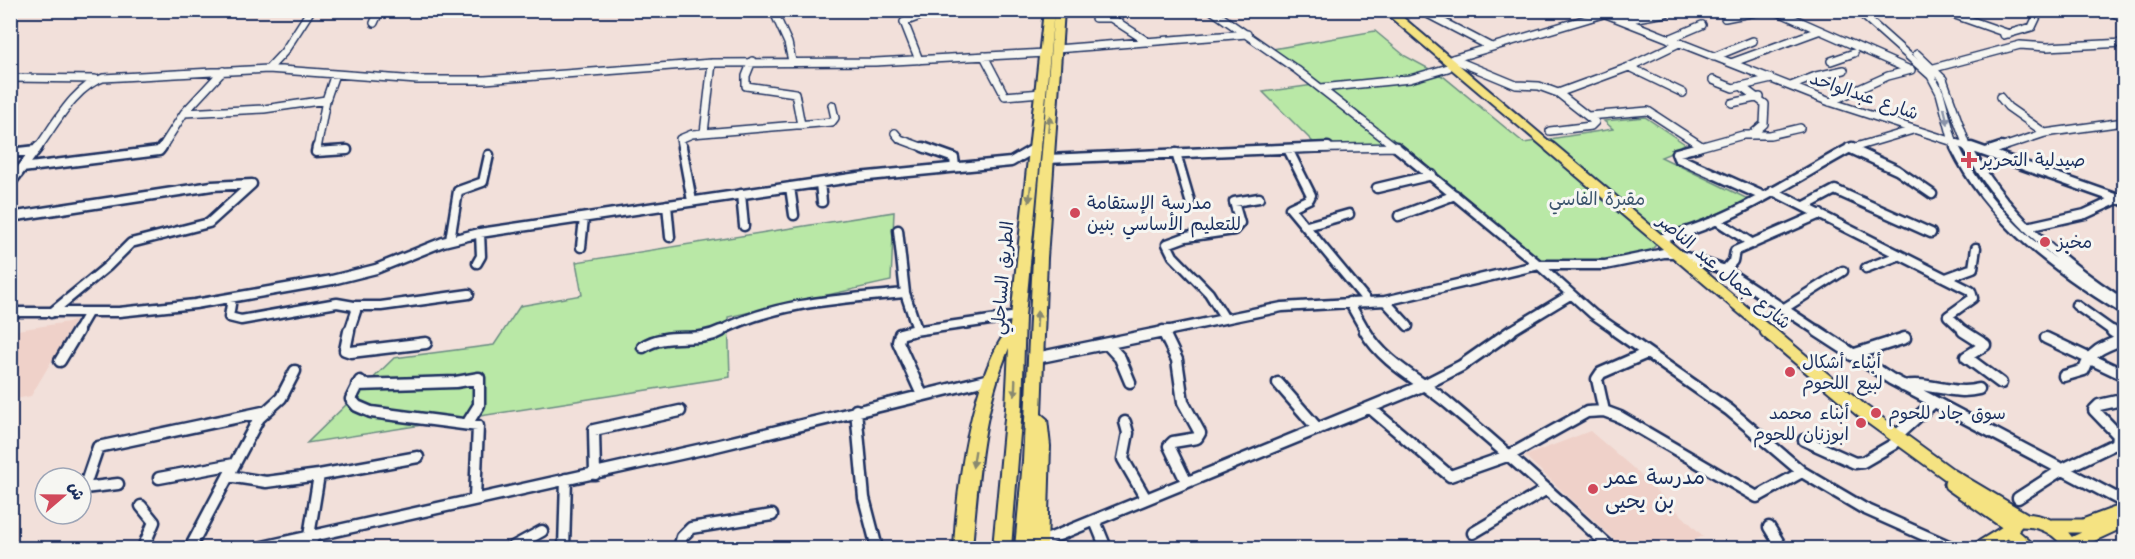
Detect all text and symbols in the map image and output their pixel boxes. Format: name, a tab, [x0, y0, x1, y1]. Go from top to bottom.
street label: شارع عبدالواحد	[1806, 66, 1922, 126]
one-way arrow	[1941, 107, 1951, 126]
one-way arrow	[1044, 115, 1054, 134]
place label: صيدلية التحرير	[1979, 148, 2085, 173]
marker: صيدلية التحرير	[1962, 153, 1976, 167]
one-way arrow	[1025, 185, 1035, 204]
park label: مقبرة الفاسي	[1549, 187, 1645, 215]
place label: مدرسة اﻹستقامة للتعليم اﻷساسي بنين	[1087, 191, 1241, 240]
marker: مدرسة اﻹستقامة للتعليم اﻷساسي بنين	[1068, 206, 1082, 220]
street label: شارع جمال عبد الناصر	[1650, 207, 1796, 335]
street label: الطريق الساحلي	[986, 220, 1023, 336]
place label: مخبز	[2055, 230, 2092, 255]
marker: مخبز	[2038, 235, 2052, 249]
one-way arrow	[1033, 309, 1042, 328]
place label: أبناء أشكال لبيع اللحوم	[1802, 350, 1883, 397]
marker: أبناء أشكال لبيع اللحوم	[1783, 365, 1797, 379]
one-way arrow	[1010, 379, 1020, 398]
place label: أبناء محمد ابوزنان للحوم	[1753, 401, 1850, 448]
place label: سوق جاد للحوم	[1888, 401, 2006, 427]
marker: سوق جاد للحوم	[1869, 406, 1883, 420]
marker: أبناء محمد ابوزنان للحوم	[1854, 416, 1868, 430]
one-way arrow	[970, 450, 979, 469]
place label: مدرسة عمر بن يحيى	[1603, 463, 1705, 516]
north arrow	[33, 466, 93, 526]
text: ش	[63, 479, 90, 503]
marker: مدرسة عمر بن يحيى	[1586, 482, 1600, 496]

